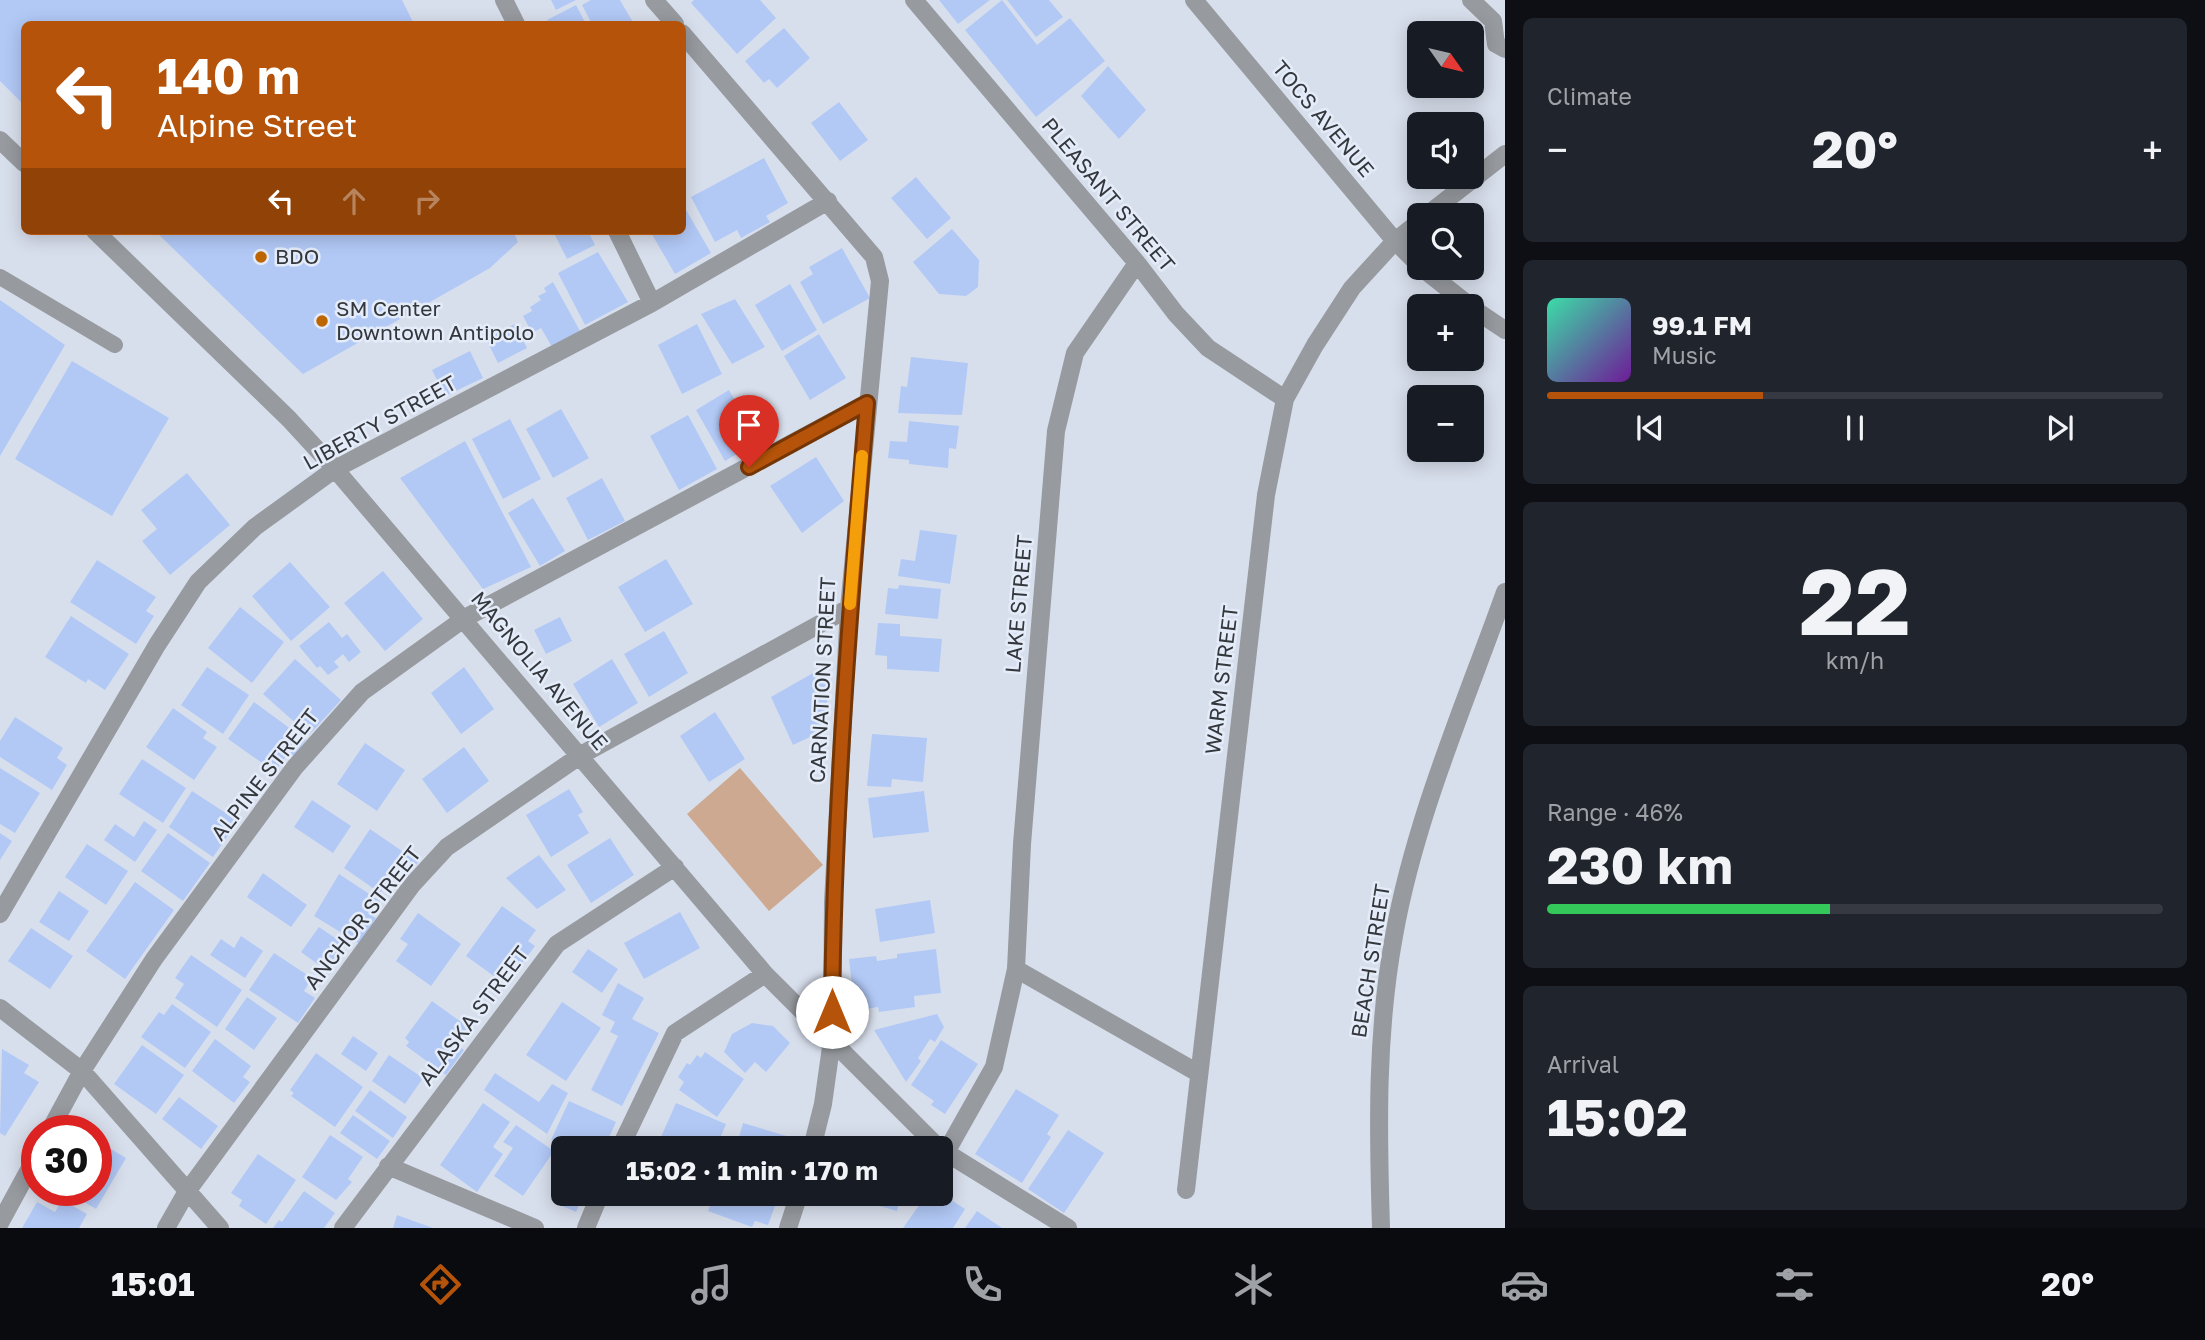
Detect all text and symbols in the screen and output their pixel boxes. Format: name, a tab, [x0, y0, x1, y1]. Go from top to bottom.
north arrow	[1407, 21, 1484, 98]
map controls	[1407, 21, 1484, 462]
text: 140 m	[157, 46, 300, 105]
icon: left	[42, 49, 133, 140]
street label: TOCS AVENUE	[1267, 55, 1380, 182]
text: Climate	[1547, 82, 1632, 110]
text: Alpine Street	[157, 106, 357, 144]
street label: PLEASANT STREET	[1037, 112, 1181, 277]
button: sound	[1407, 112, 1484, 189]
text: 20°	[1812, 117, 1898, 179]
text: −	[1547, 127, 1568, 172]
text: +	[2142, 127, 2163, 172]
icon: left	[262, 182, 300, 220]
icon: ahead	[335, 182, 373, 220]
icon: right	[408, 182, 446, 220]
button: search	[1407, 203, 1484, 280]
place label: BDO	[275, 243, 319, 269]
marker: BDO	[253, 249, 269, 265]
button: +	[1407, 294, 1484, 371]
place label: SM Center Downtown Antipolo	[336, 295, 534, 345]
text: 99.1 FM	[1652, 310, 1752, 341]
marker: SM Center Downtown Antipolo	[314, 313, 330, 329]
text: Music	[1652, 341, 1717, 369]
street label: LIBERTY STREET	[298, 369, 461, 475]
button: −	[1407, 385, 1484, 462]
pin	[719, 395, 779, 467]
icon: arrive	[730, 406, 768, 444]
icon: previous	[1631, 409, 1669, 447]
icon: pause	[1836, 409, 1874, 447]
icon: next	[2041, 409, 2079, 447]
street label: LAKE STREET	[999, 534, 1037, 674]
text: 22	[1799, 546, 1911, 655]
street label: CARNATION STREET	[804, 576, 840, 784]
street label: MAGNOLIA AVENUE	[466, 586, 614, 755]
street label: WARM STREET	[1199, 604, 1243, 756]
text: km/h	[1826, 646, 1884, 674]
street label: ALPINE STREET	[205, 703, 324, 845]
text: Range · 46%	[1547, 798, 1683, 826]
text: 230 km	[1547, 833, 1733, 895]
street label: ANCHOR STREET	[298, 841, 426, 994]
street label: BEACH STREET	[1345, 882, 1395, 1040]
street label: ALASKA STREET	[412, 941, 534, 1090]
position arrow	[795, 975, 869, 1049]
text: Arrival	[1547, 1050, 1619, 1078]
text: 15:02	[1547, 1085, 1688, 1147]
speed limit sign: 30	[21, 1115, 112, 1206]
text: 15:02 · 1 min · 170 m	[626, 1155, 878, 1186]
icon: directions	[416, 1260, 465, 1309]
icon: music	[687, 1260, 736, 1309]
icon: phone	[958, 1260, 1007, 1309]
icon: climate	[1229, 1260, 1278, 1309]
icon: car	[1500, 1260, 1549, 1309]
icon: filters	[1770, 1260, 1819, 1309]
text: 15:01	[111, 1265, 194, 1303]
text: 20°	[2041, 1265, 2094, 1303]

